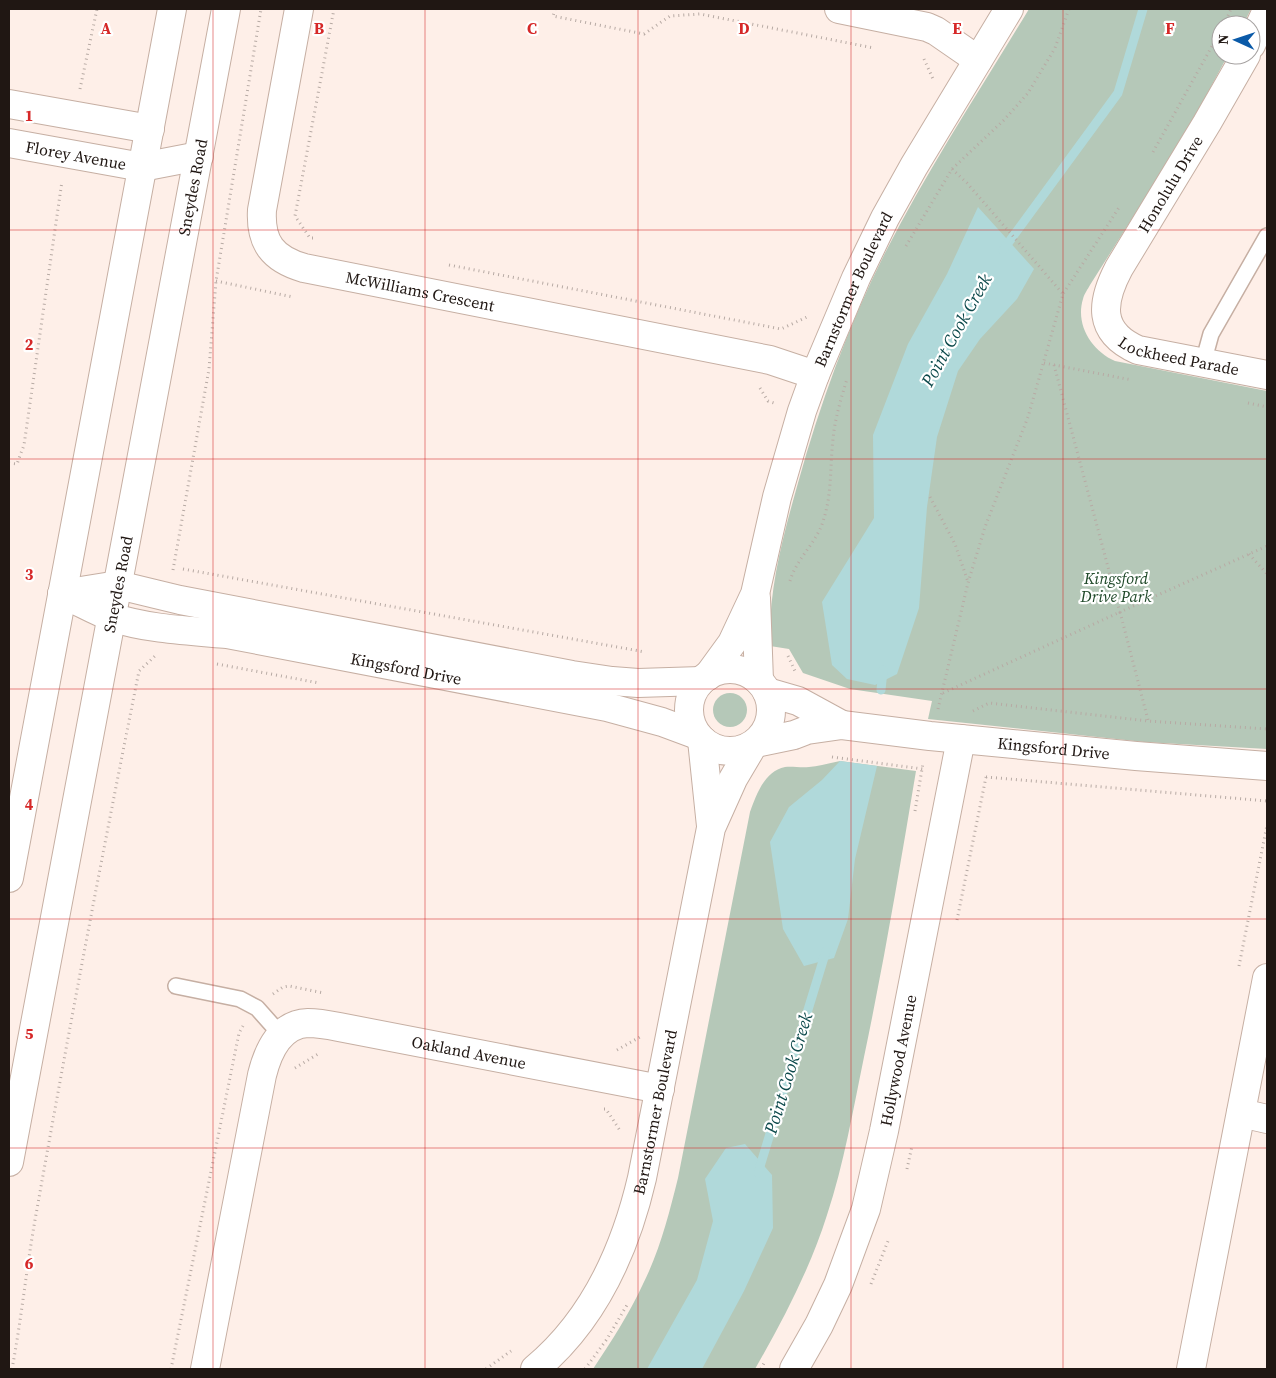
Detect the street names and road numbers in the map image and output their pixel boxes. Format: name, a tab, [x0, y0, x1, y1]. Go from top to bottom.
street label: Honolulu Drive	[1132, 131, 1208, 237]
street label: Florey Avenue	[24, 135, 128, 175]
street label: Sneydes Road	[173, 137, 212, 237]
street label: Barnstormer Boulevard	[809, 208, 897, 370]
street label: McWilliams Crescent	[344, 265, 497, 316]
street label: Lockheed Parade	[1114, 331, 1241, 380]
street label: Sneydes Road	[98, 534, 138, 634]
street label: Kingsford Drive	[349, 647, 463, 690]
street label: Kingsford Drive	[997, 732, 1111, 764]
street label: Hollywood Avenue	[874, 993, 922, 1128]
street label: Barnstormer Boulevard	[627, 1028, 682, 1197]
street label: Oakland Avenue	[410, 1030, 528, 1074]

